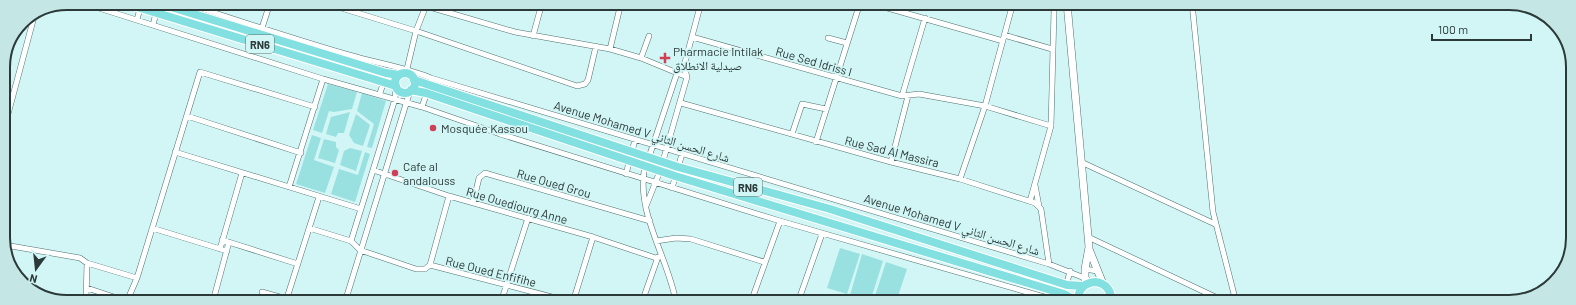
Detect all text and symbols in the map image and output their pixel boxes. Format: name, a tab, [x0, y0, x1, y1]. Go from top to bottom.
scale bar	[1432, 16, 1531, 42]
text: 100 m	[1438, 22, 1468, 36]
road number: RN6	[246, 35, 274, 53]
street label: Rue Sed Idriss I	[774, 43, 854, 79]
place label: Pharmacie Intilak صيدلية الانطلاق	[673, 44, 763, 73]
marker: Pharmacie Intilak صيدلية الانطلاق	[660, 53, 670, 63]
street label: Avenue Mohamed V شارع الحسن الثاني	[551, 98, 732, 168]
place label: Mosquée Kassou	[441, 121, 528, 135]
marker: Mosquée Kassou	[428, 123, 438, 133]
street label: Rue Sad Al Massira	[843, 133, 941, 169]
place label: Cafe al andalouss	[403, 159, 456, 187]
street label: Rue Oued Grou	[515, 166, 593, 200]
marker: Cafe al andalouss	[390, 168, 400, 178]
road number: RN6	[734, 178, 762, 196]
street label: Rue Ouediourg Anne	[465, 184, 569, 226]
street label: Avenue Mohamed V شارع الحسن الثاني	[861, 191, 1042, 261]
north arrow	[16, 249, 56, 289]
street label: Rue Oued Enfifihe	[444, 253, 538, 289]
text: N	[28, 272, 39, 286]

